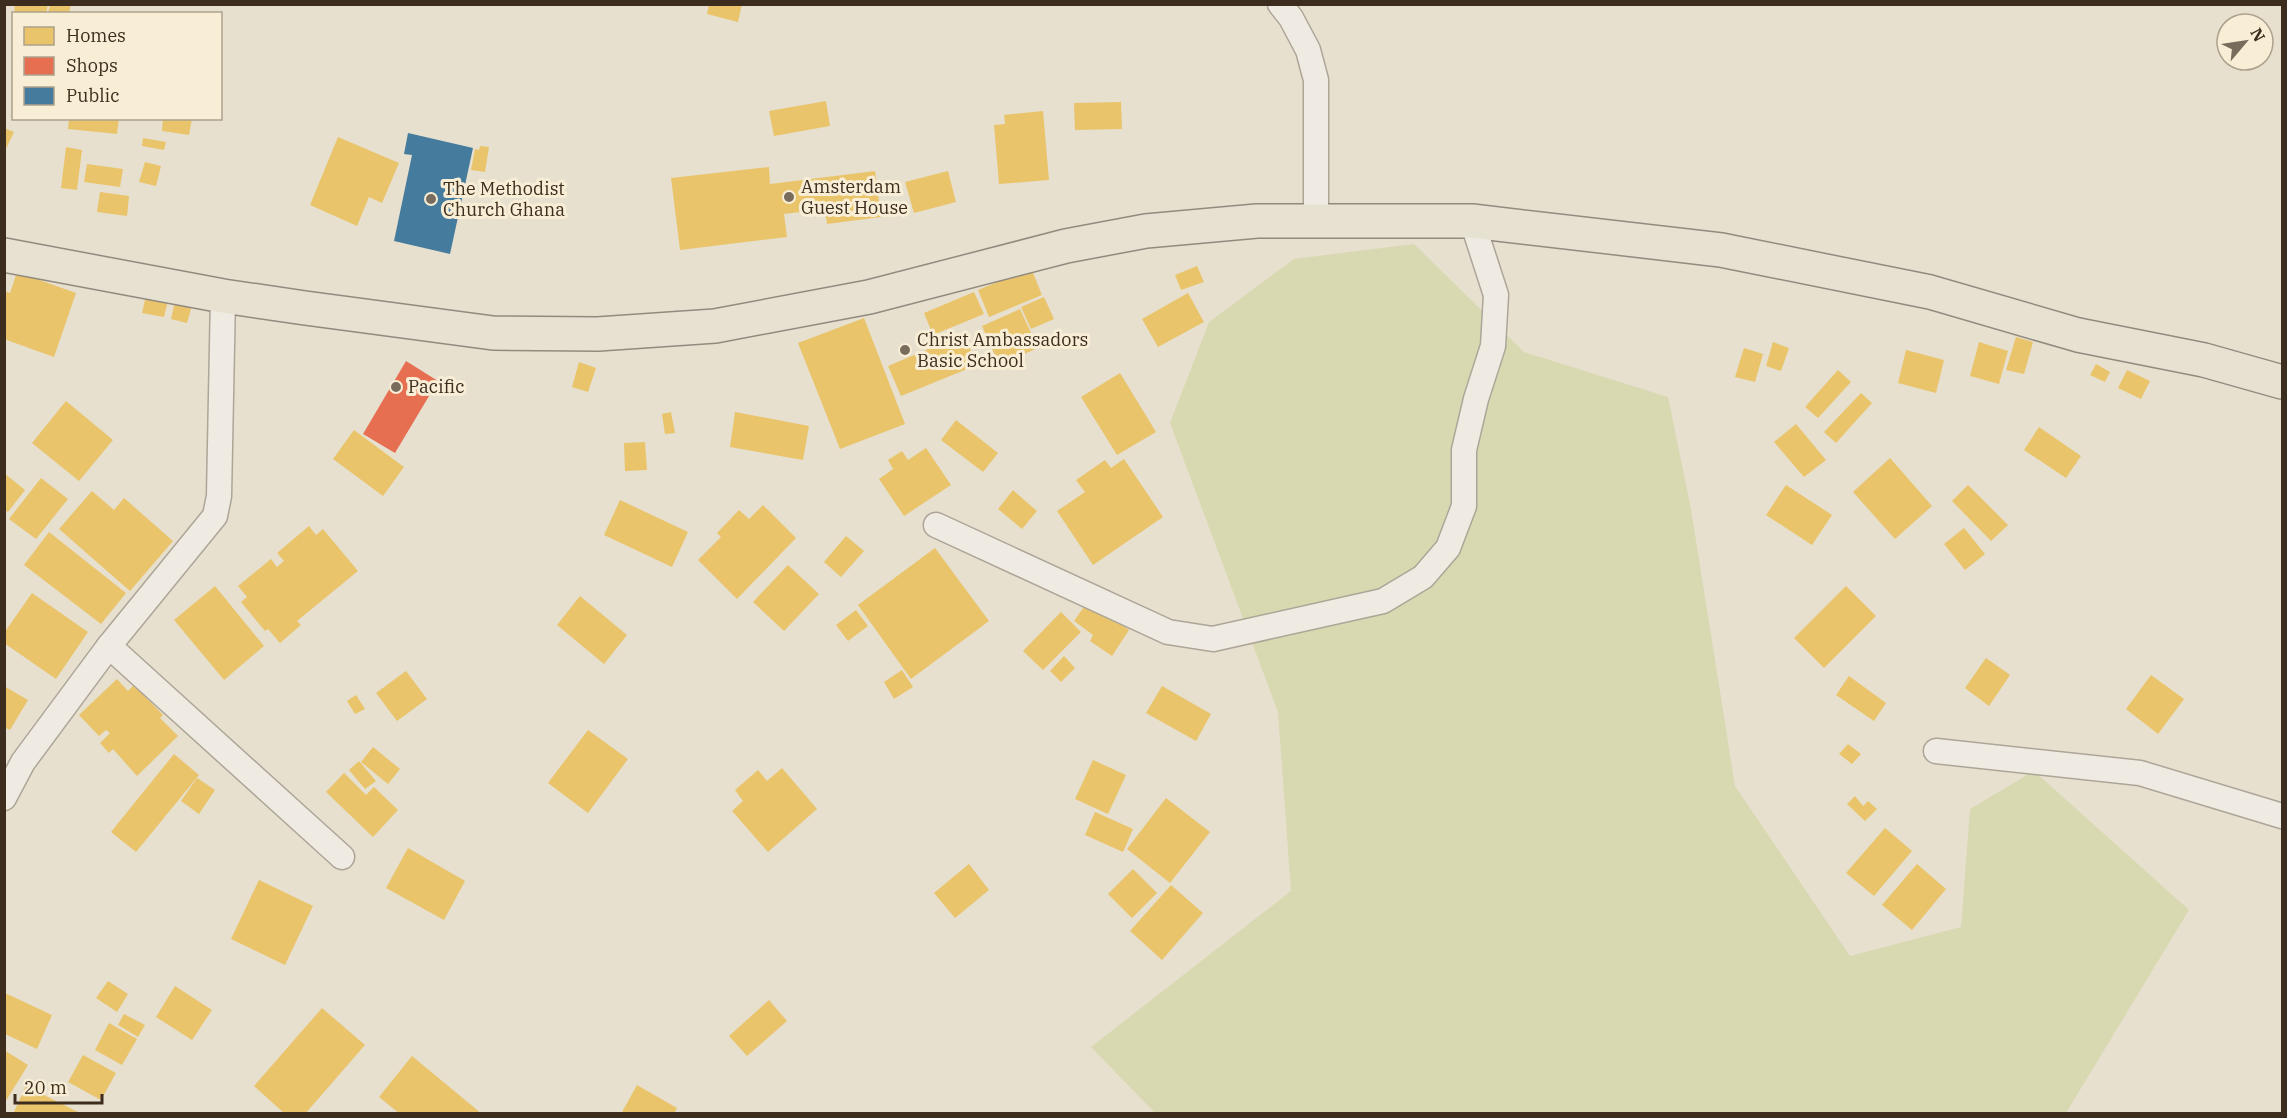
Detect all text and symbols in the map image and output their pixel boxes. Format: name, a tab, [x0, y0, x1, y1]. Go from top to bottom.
legend	[12, 12, 222, 120]
north arrow	[2215, 12, 2275, 72]
text: Homes	[66, 24, 126, 47]
text: N	[2246, 24, 2270, 45]
text: Shops	[66, 54, 118, 77]
text: Public	[66, 84, 120, 107]
place label: Amsterdam Guest House	[801, 175, 908, 219]
place label: The Methodist Church Ghana	[443, 177, 565, 221]
marker: Amsterdam Guest House	[782, 190, 796, 204]
marker: The Methodist Church Ghana	[424, 192, 438, 206]
place label: Christ Ambassadors Basic School	[917, 328, 1088, 372]
marker: Christ Ambassadors Basic School	[898, 343, 912, 357]
place label: Pacific	[408, 375, 464, 398]
marker: Pacific	[389, 380, 403, 394]
scale bar	[15, 1067, 102, 1105]
text: 20 m	[24, 1076, 67, 1099]

